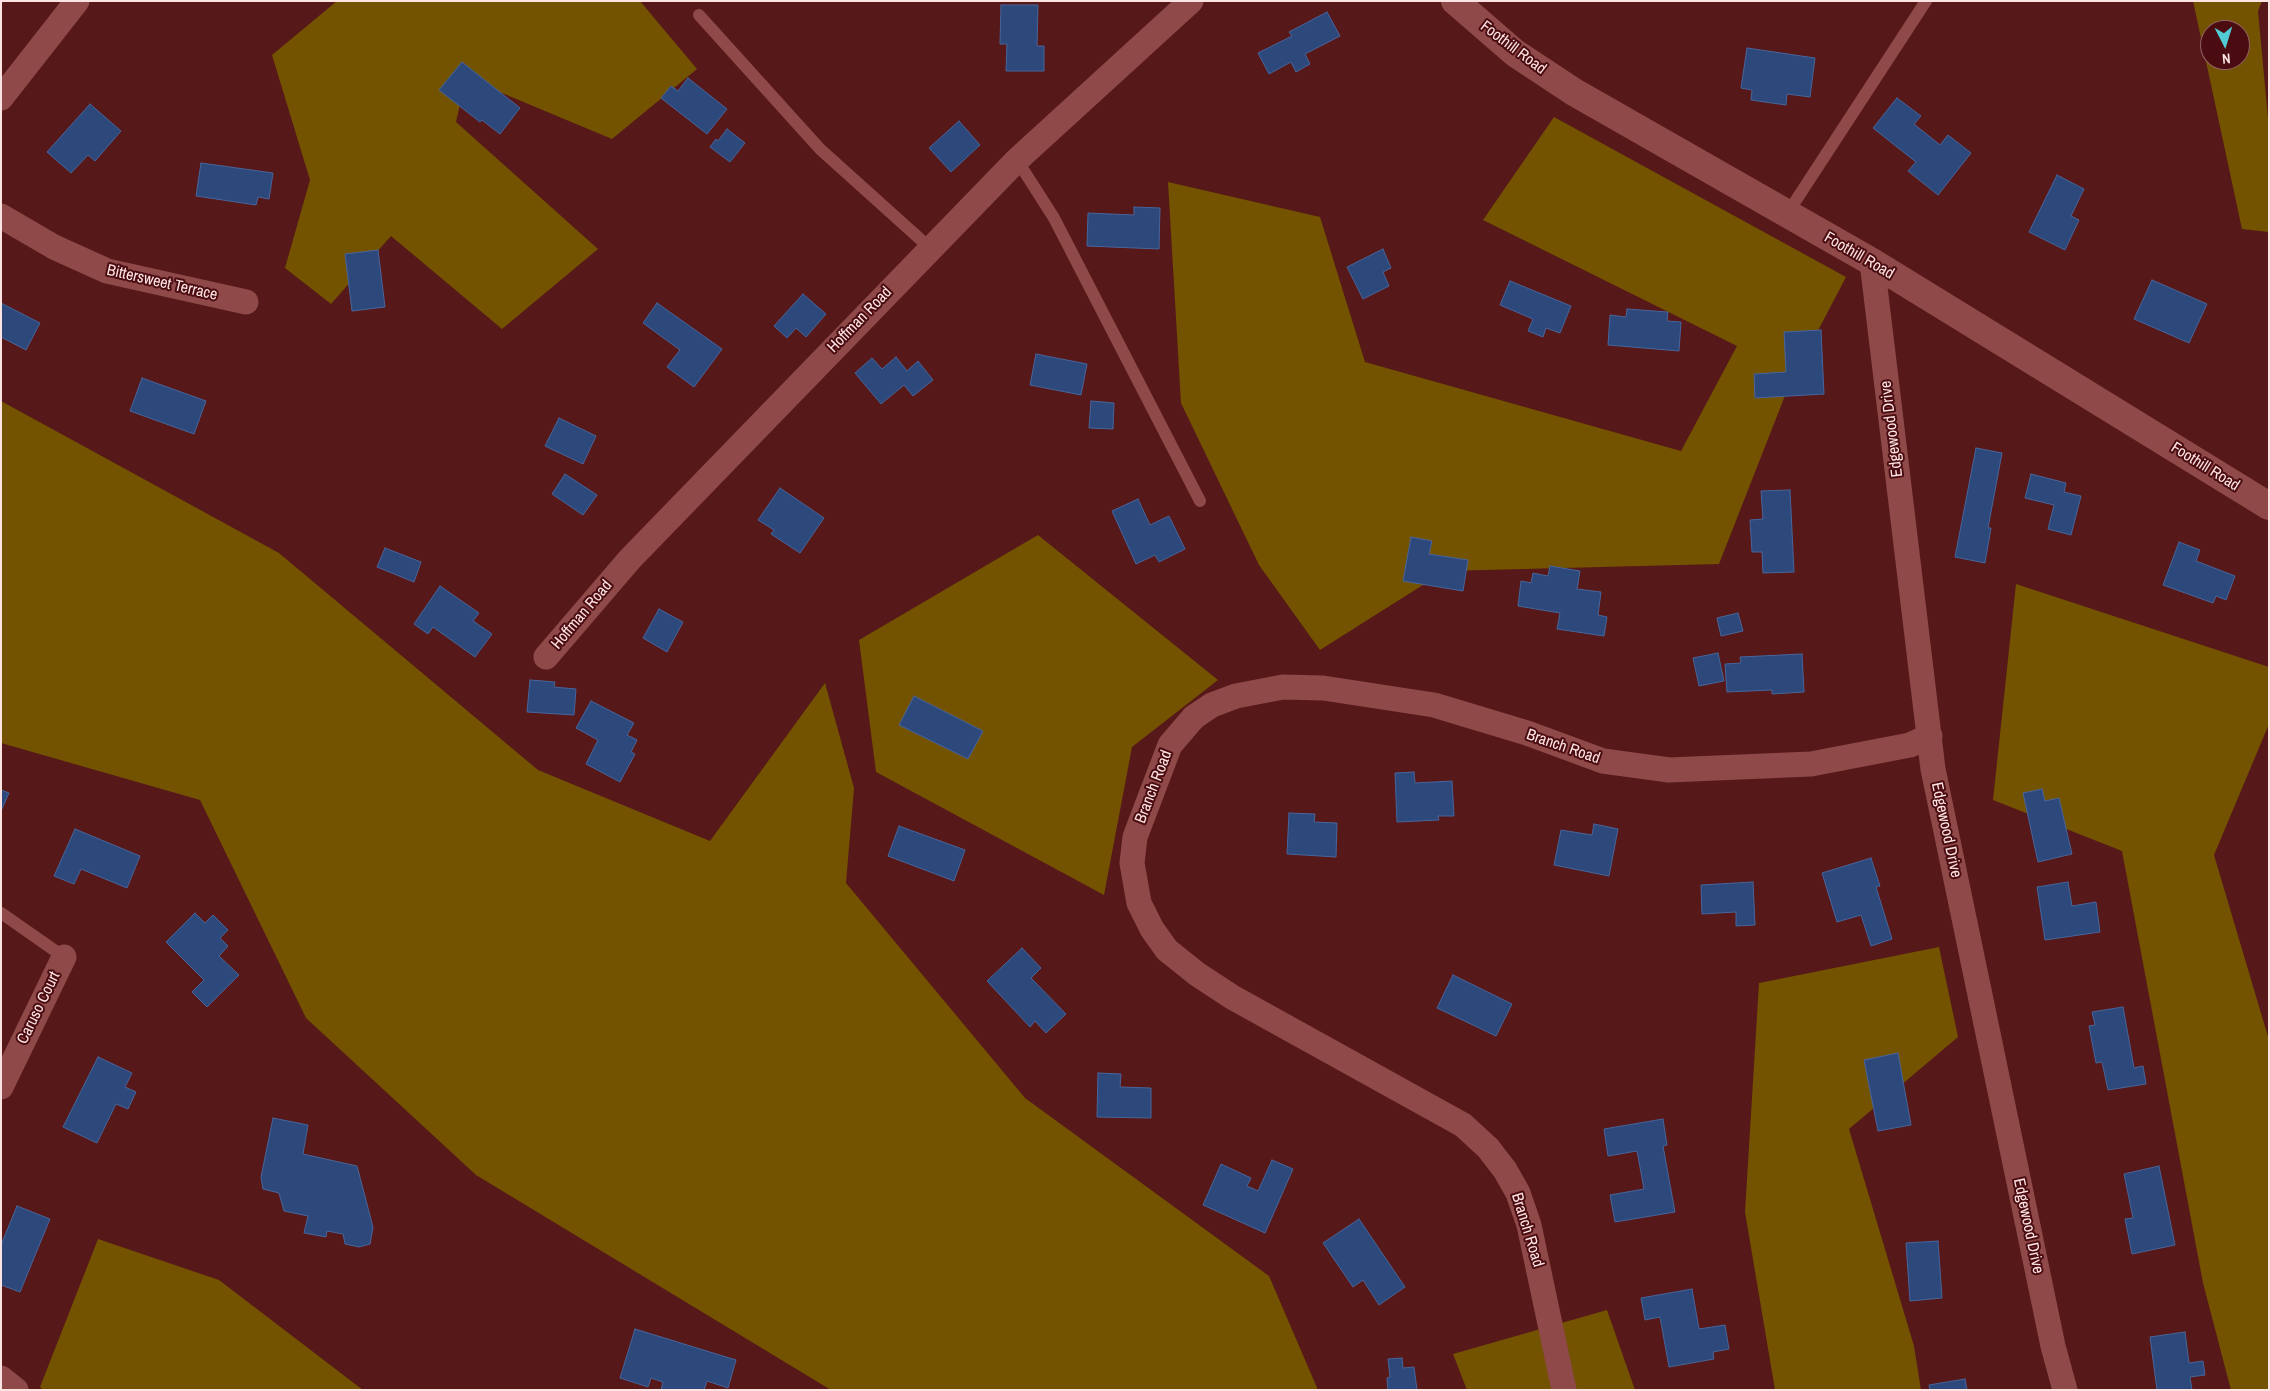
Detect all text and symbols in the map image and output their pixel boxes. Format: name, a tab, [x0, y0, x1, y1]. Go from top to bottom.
street label: Foothill Road	[1476, 17, 1550, 79]
north arrow	[2200, 20, 2250, 70]
text: N	[2221, 50, 2231, 68]
street label: Foothill Road	[1821, 228, 1897, 284]
street label: Bittersweet Terrace	[105, 261, 219, 305]
street label: Hoffman Road	[824, 283, 896, 357]
street label: Edgewood Drive	[1877, 380, 1907, 478]
street label: Foothill Road	[2167, 438, 2243, 496]
street label: Hoffman Road	[548, 577, 616, 653]
street label: Branch Road	[1524, 725, 1602, 769]
street label: Branch Road	[1131, 748, 1177, 826]
street label: Edgewood Drive	[1927, 781, 1965, 879]
street label: Caruso Court	[13, 969, 65, 1047]
street label: Edgewood Drive	[2009, 1177, 2047, 1275]
street label: Branch Road	[1507, 1191, 1547, 1269]

